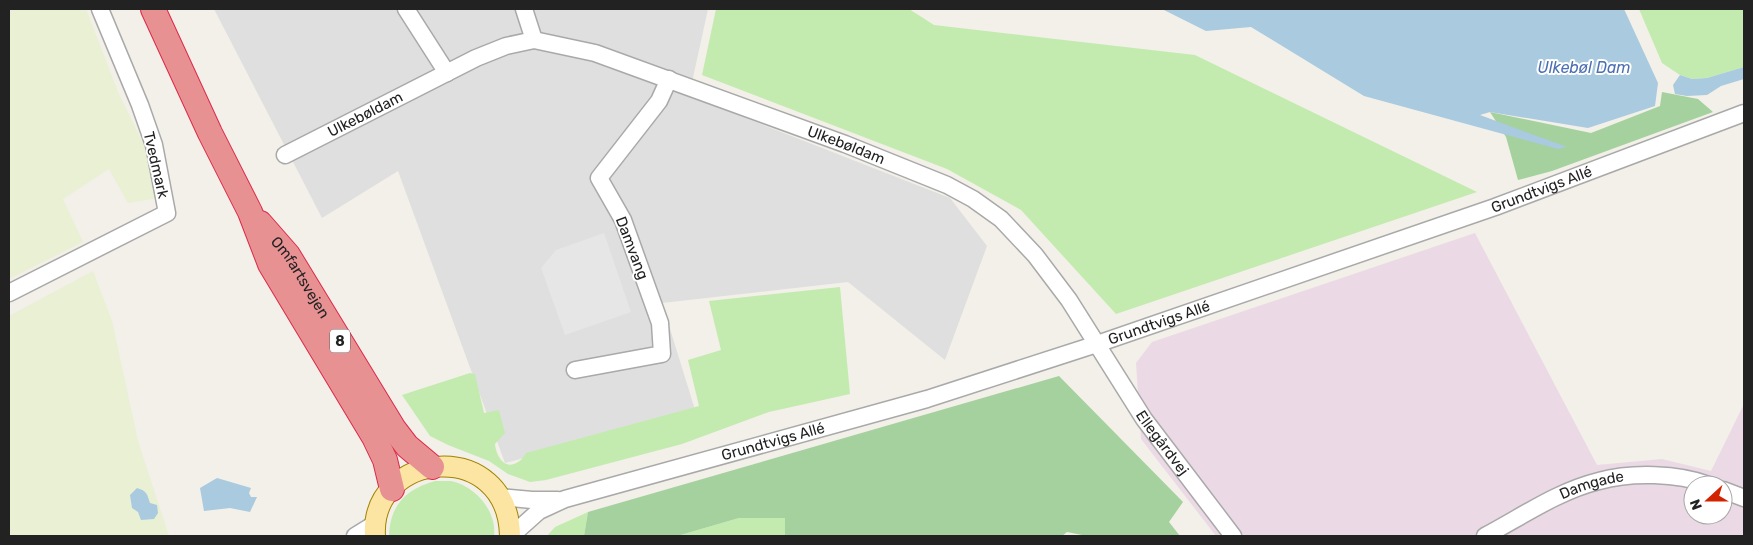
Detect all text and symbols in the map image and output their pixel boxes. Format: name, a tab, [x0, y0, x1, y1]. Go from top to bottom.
water label: Ulkebøl Dam	[1537, 58, 1631, 77]
street label: Ulkebøldam	[325, 88, 406, 141]
street label: Ulkebøldam	[805, 122, 888, 168]
street label: Tvedmark	[140, 130, 172, 200]
street label: Grundtvigs Allé	[1488, 162, 1594, 217]
street label: Damvang	[612, 214, 652, 282]
street label: Omfartsvejen	[267, 233, 333, 322]
street label: Grundtvigs Allé	[1106, 297, 1212, 348]
road number: 8	[330, 330, 350, 352]
street label: Ellegårdvej	[1132, 407, 1193, 479]
street label: Grundtvigs Allé	[719, 419, 827, 464]
street label: Damgade	[1557, 467, 1625, 503]
north arrow	[1683, 475, 1733, 525]
text: N	[1687, 497, 1706, 512]

